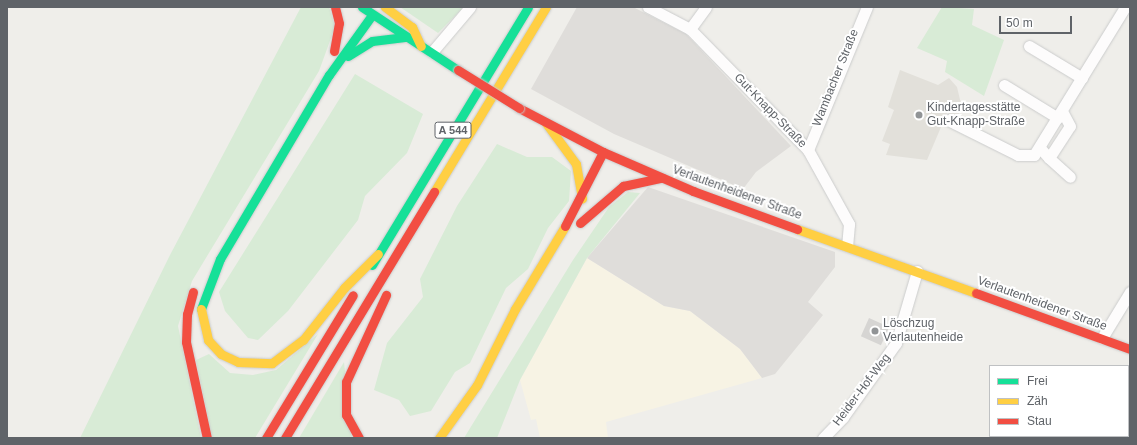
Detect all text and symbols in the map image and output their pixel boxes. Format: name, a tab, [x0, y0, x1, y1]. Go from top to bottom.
scale bar	[1001, 8, 1074, 34]
text: 50 m	[1006, 16, 1033, 30]
street label: Wambacher Straße	[810, 27, 862, 129]
street label: Gut-Knapp-Straße	[731, 71, 809, 151]
place label: Kindertagesstätte Gut-Knapp-Straße	[927, 101, 1025, 129]
marker: Kindertagesstätte Gut-Knapp-Straße	[914, 110, 924, 120]
road number: A 544	[434, 121, 472, 139]
street label: Verlautenheidener Straße	[670, 163, 804, 223]
street label: Verlautenheidener Straße	[975, 274, 1109, 334]
place label: Löschzug Verlautenheide	[883, 317, 963, 345]
marker: Löschzug Verlautenheide	[870, 326, 880, 336]
street label: Heider-Hof-Weg	[830, 351, 894, 429]
legend	[989, 365, 1129, 437]
text: Frei	[1027, 374, 1048, 388]
text: Zäh	[1027, 394, 1048, 408]
text: Stau	[1027, 414, 1052, 428]

